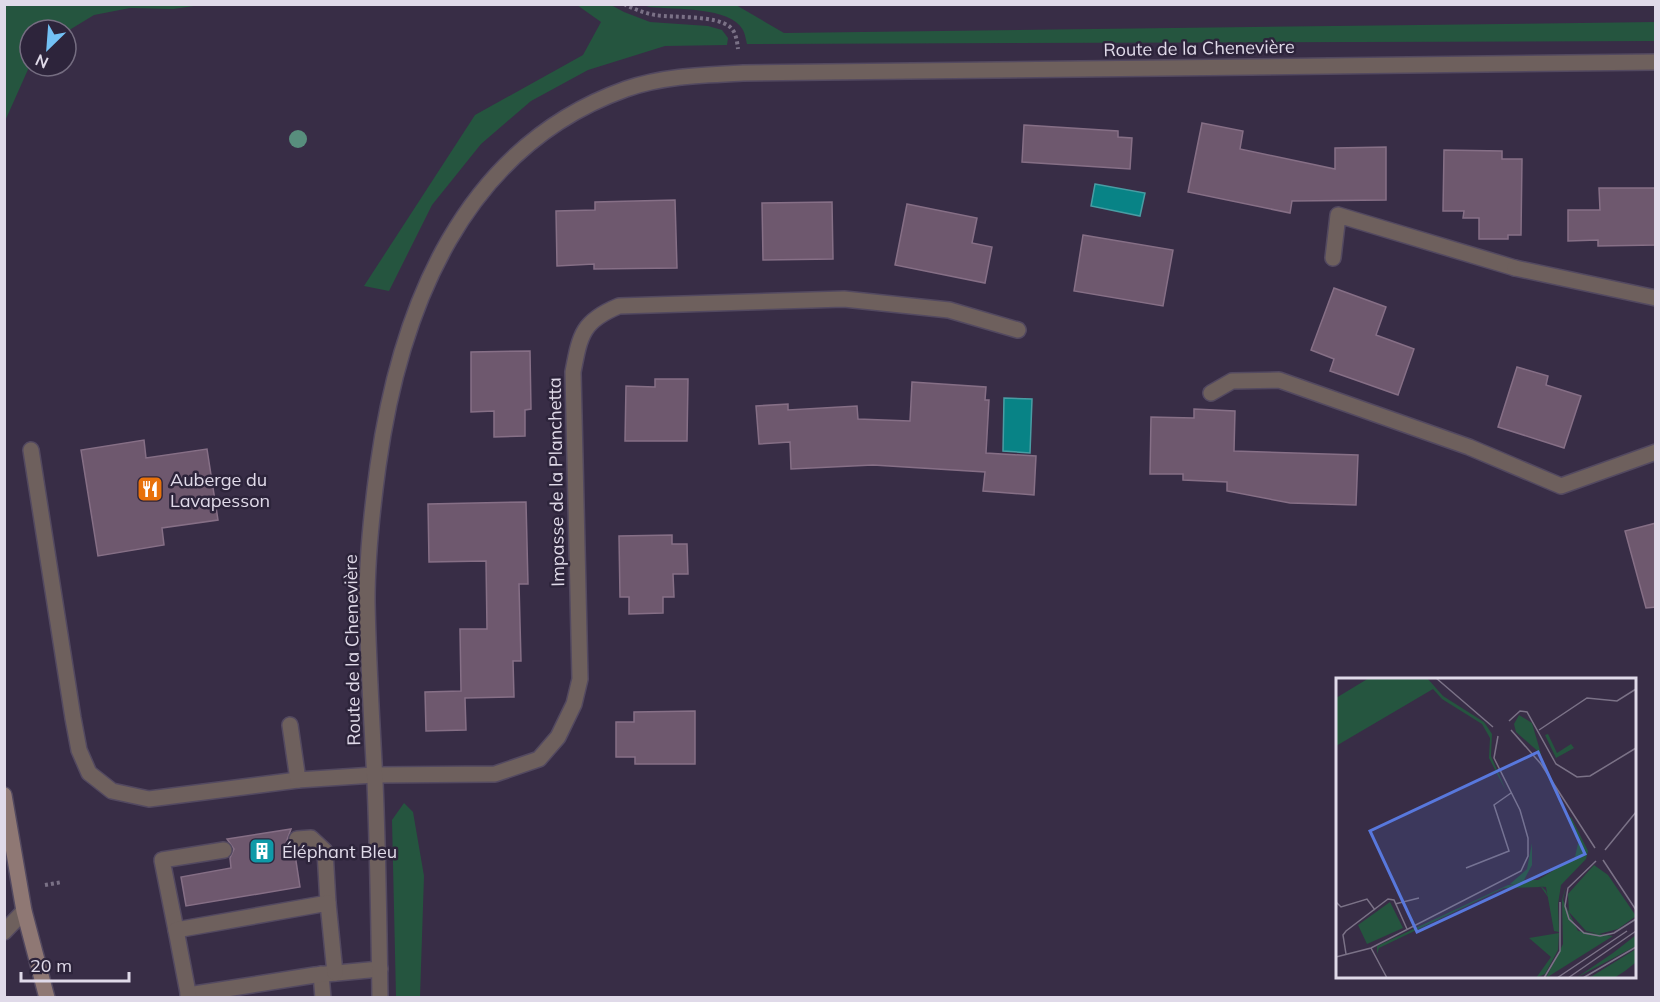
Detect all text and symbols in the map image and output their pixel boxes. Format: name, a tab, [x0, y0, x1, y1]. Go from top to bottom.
north arrow	[18, 18, 78, 78]
street label: Route de la Chenevière	[1103, 35, 1295, 61]
text: N	[32, 50, 51, 73]
street label: Impasse de la Planchetta	[543, 377, 569, 587]
place label: Auberge du Lavapesson	[170, 468, 270, 512]
restaurant icon: Auberge du Lavapesson	[135, 474, 165, 504]
street label: Route de la Chenevière	[339, 554, 365, 746]
inset map	[1336, 678, 1636, 978]
building icon: Éléphant Bleu	[247, 836, 277, 866]
place label: Éléphant Bleu	[282, 840, 397, 863]
scale bar	[21, 945, 129, 983]
text: 20 m	[30, 954, 72, 977]

